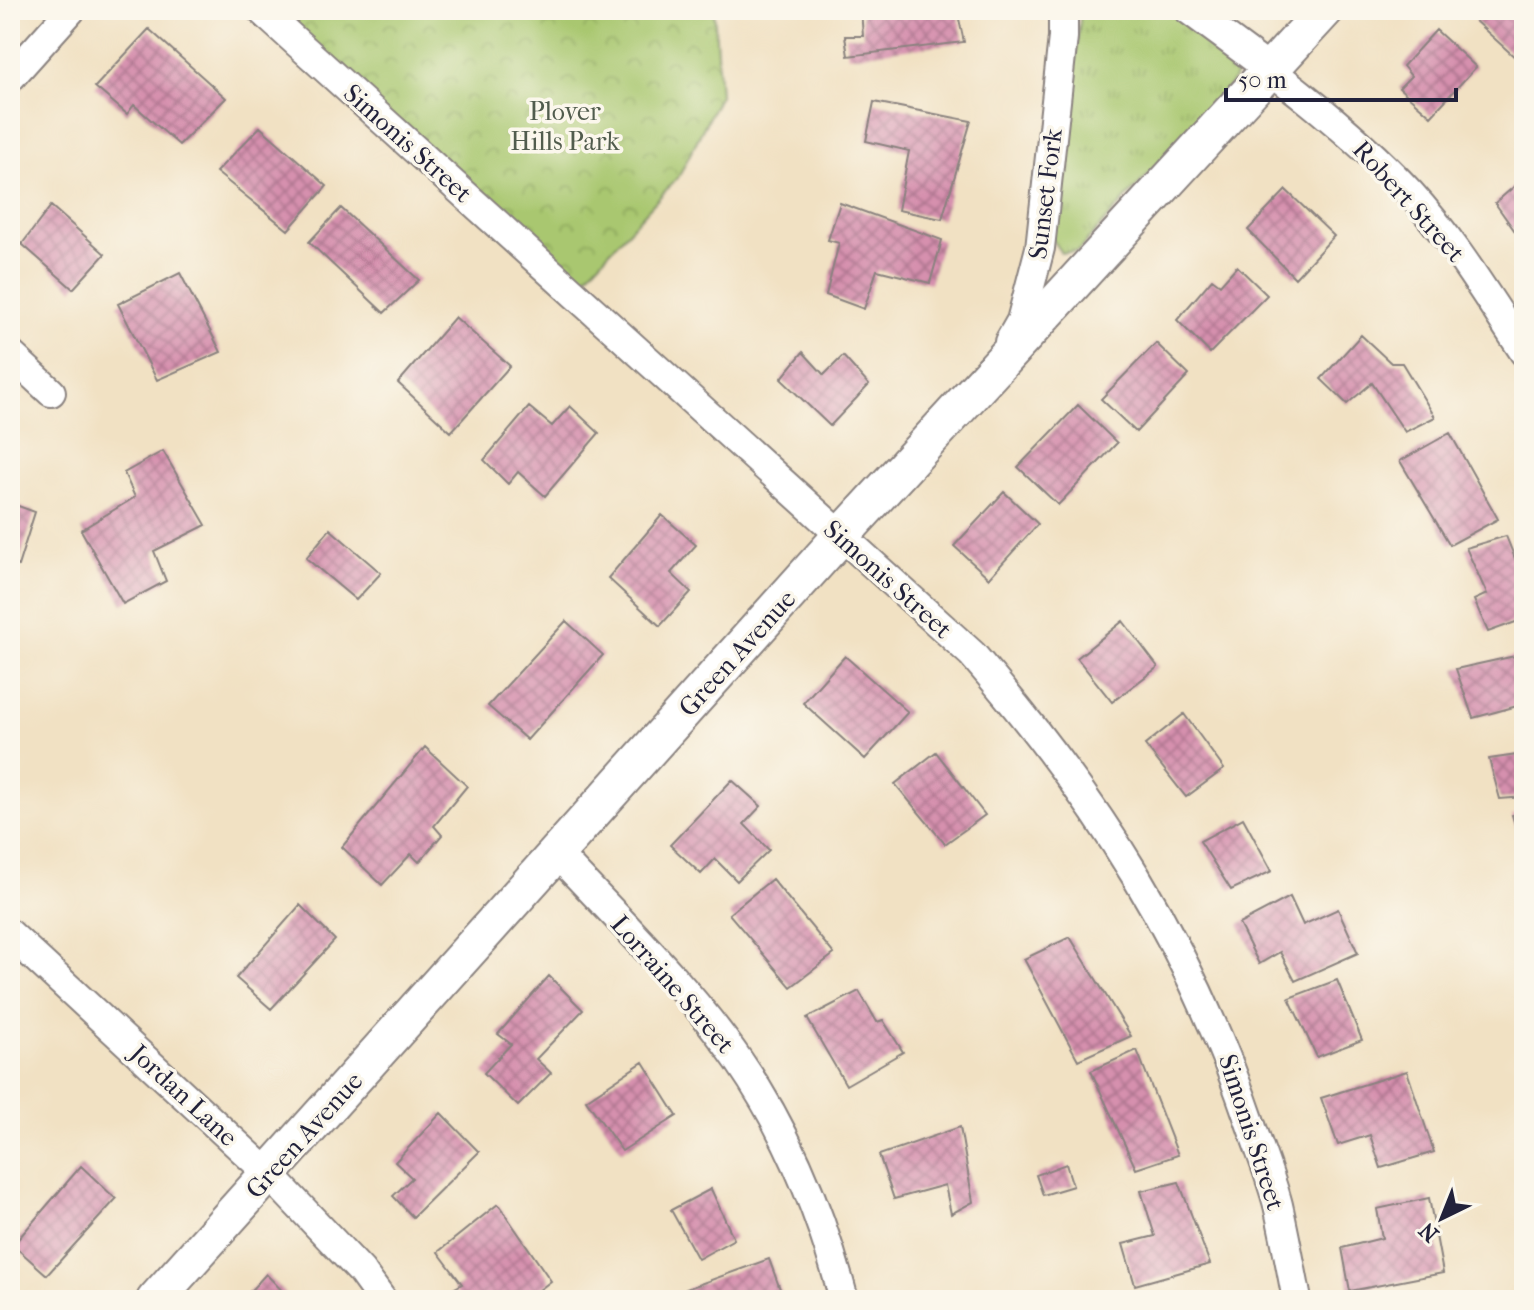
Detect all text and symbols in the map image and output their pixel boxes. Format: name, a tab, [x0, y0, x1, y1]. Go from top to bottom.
scale bar	[1226, 52, 1456, 102]
text: 50 m	[1238, 66, 1287, 94]
street label: Simonis Street	[337, 78, 479, 210]
park label: Plover Hills Park	[510, 96, 620, 157]
street label: Sunset Fork	[1022, 126, 1069, 261]
street label: Robert Street	[1346, 134, 1472, 269]
street label: Simonis Street	[817, 514, 959, 646]
street label: Green Avenue	[672, 584, 802, 723]
street label: Lorraine Street	[604, 909, 741, 1060]
street label: Jordan Lane	[122, 1036, 244, 1153]
street label: Simonis Street	[1212, 1050, 1292, 1215]
street label: Green Avenue	[239, 1066, 369, 1205]
north arrow	[1402, 1178, 1482, 1258]
text: N	[1414, 1216, 1444, 1247]

